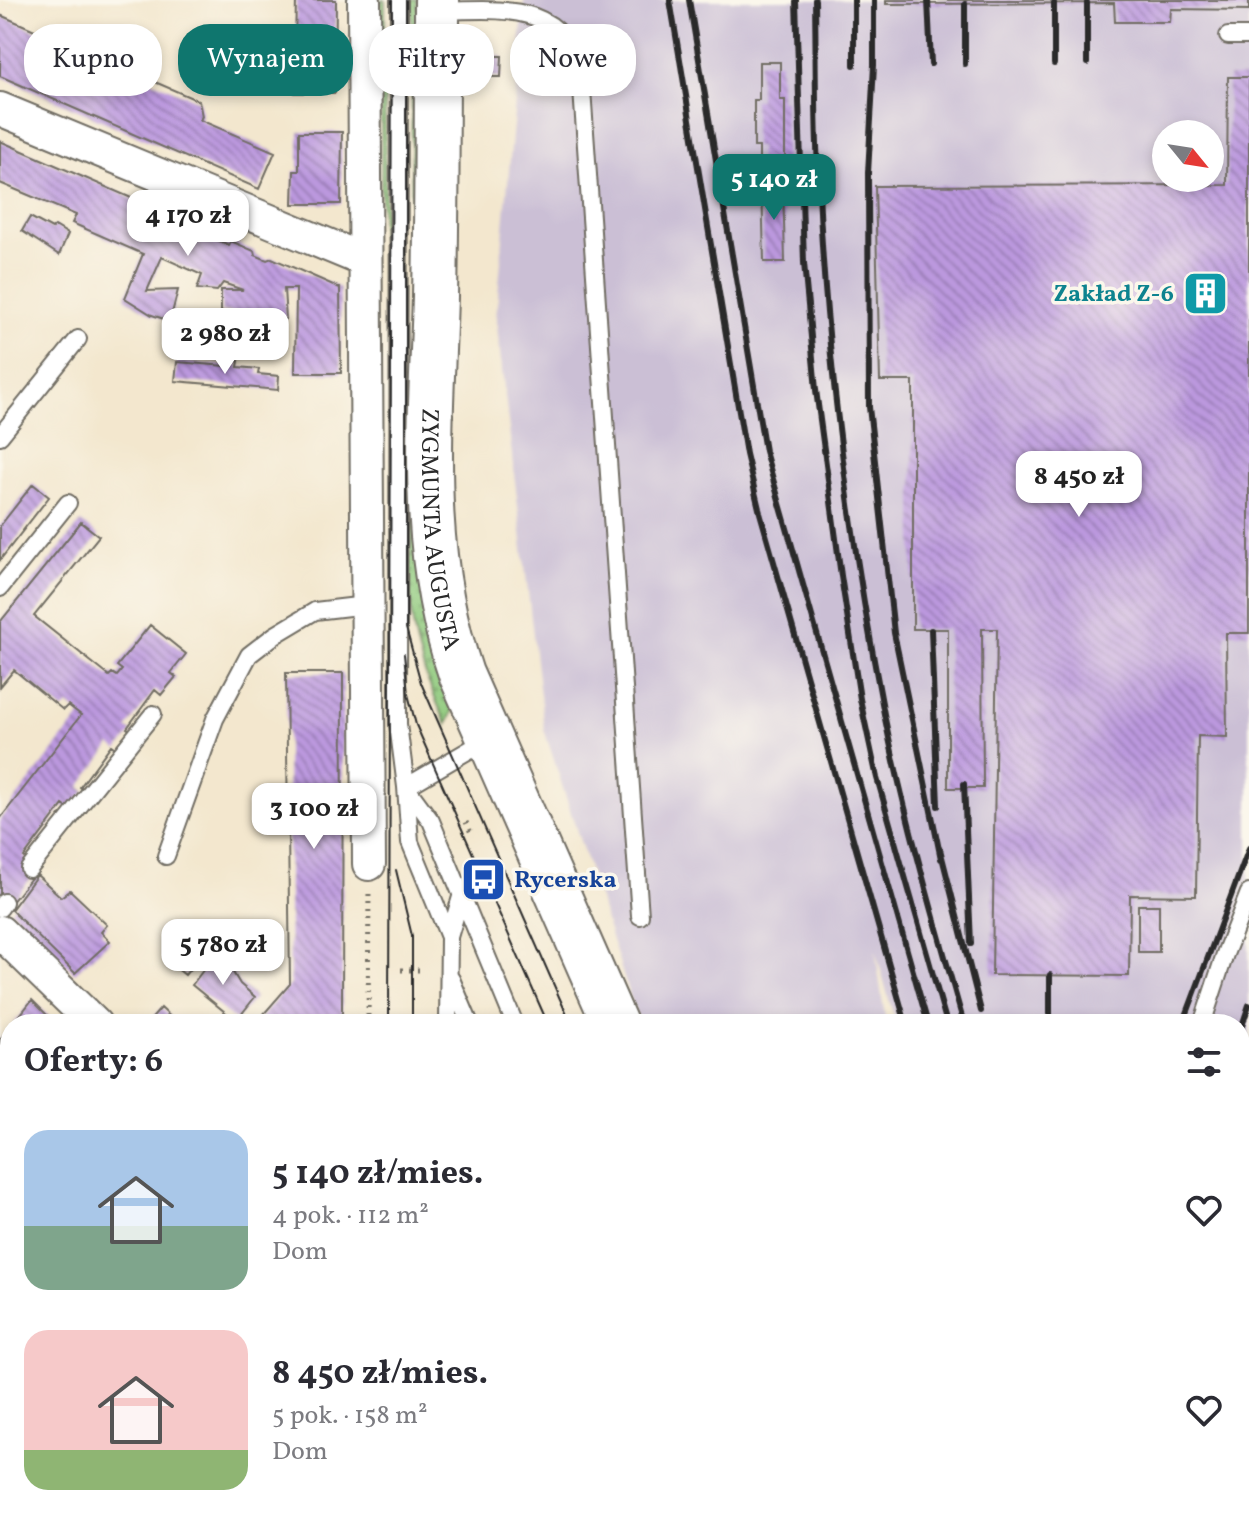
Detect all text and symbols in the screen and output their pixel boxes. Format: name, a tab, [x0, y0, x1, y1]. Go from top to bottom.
chip: Kupno	[24, 24, 162, 96]
chip: Wynajem	[178, 24, 353, 96]
chip: Filtry	[369, 24, 494, 96]
chip: Nowe	[510, 24, 636, 96]
north arrow	[1152, 120, 1224, 192]
map controls	[1152, 120, 1224, 192]
pin: 5 140 zł	[691, 154, 857, 222]
text: 5 140 zł	[731, 162, 817, 198]
pin: 4 170 zł	[105, 190, 271, 258]
text: 4 170 zł	[145, 198, 231, 234]
building icon: Zakład Z-6	[1181, 269, 1229, 317]
place label: Zakład Z-6	[1053, 278, 1174, 312]
pin: 2 980 zł	[142, 308, 308, 376]
text: 2 980 zł	[180, 316, 270, 352]
street label: ZYGMUNTA AUGUSTA	[411, 407, 468, 655]
pin: 8 450 zł	[996, 451, 1162, 519]
text: 8 450 zł	[1034, 459, 1124, 495]
pin: 3 100 zł	[231, 783, 397, 851]
text: 3 100 zł	[270, 791, 358, 827]
bus stop icon: Rycerska	[459, 855, 507, 903]
place label: Rycerska	[514, 864, 617, 898]
pin: 5 780 zł	[140, 919, 306, 987]
text: 5 780 zł	[179, 927, 267, 963]
text: Oferty: 6	[24, 1039, 163, 1086]
icon: filters	[1182, 1040, 1226, 1084]
text: 5 140 zł/mies.	[272, 1151, 483, 1198]
icon: home	[88, 1162, 184, 1258]
icon: heart	[1182, 1188, 1226, 1232]
text: 4 pok. · 112 m²	[272, 1198, 429, 1234]
text: Dom	[272, 1234, 328, 1270]
text: 8 450 zł/mies.	[272, 1351, 488, 1398]
icon: home	[88, 1362, 184, 1458]
icon: heart	[1182, 1388, 1226, 1432]
text: 5 pok. · 158 m²	[272, 1398, 428, 1434]
text: Dom	[272, 1434, 328, 1470]

